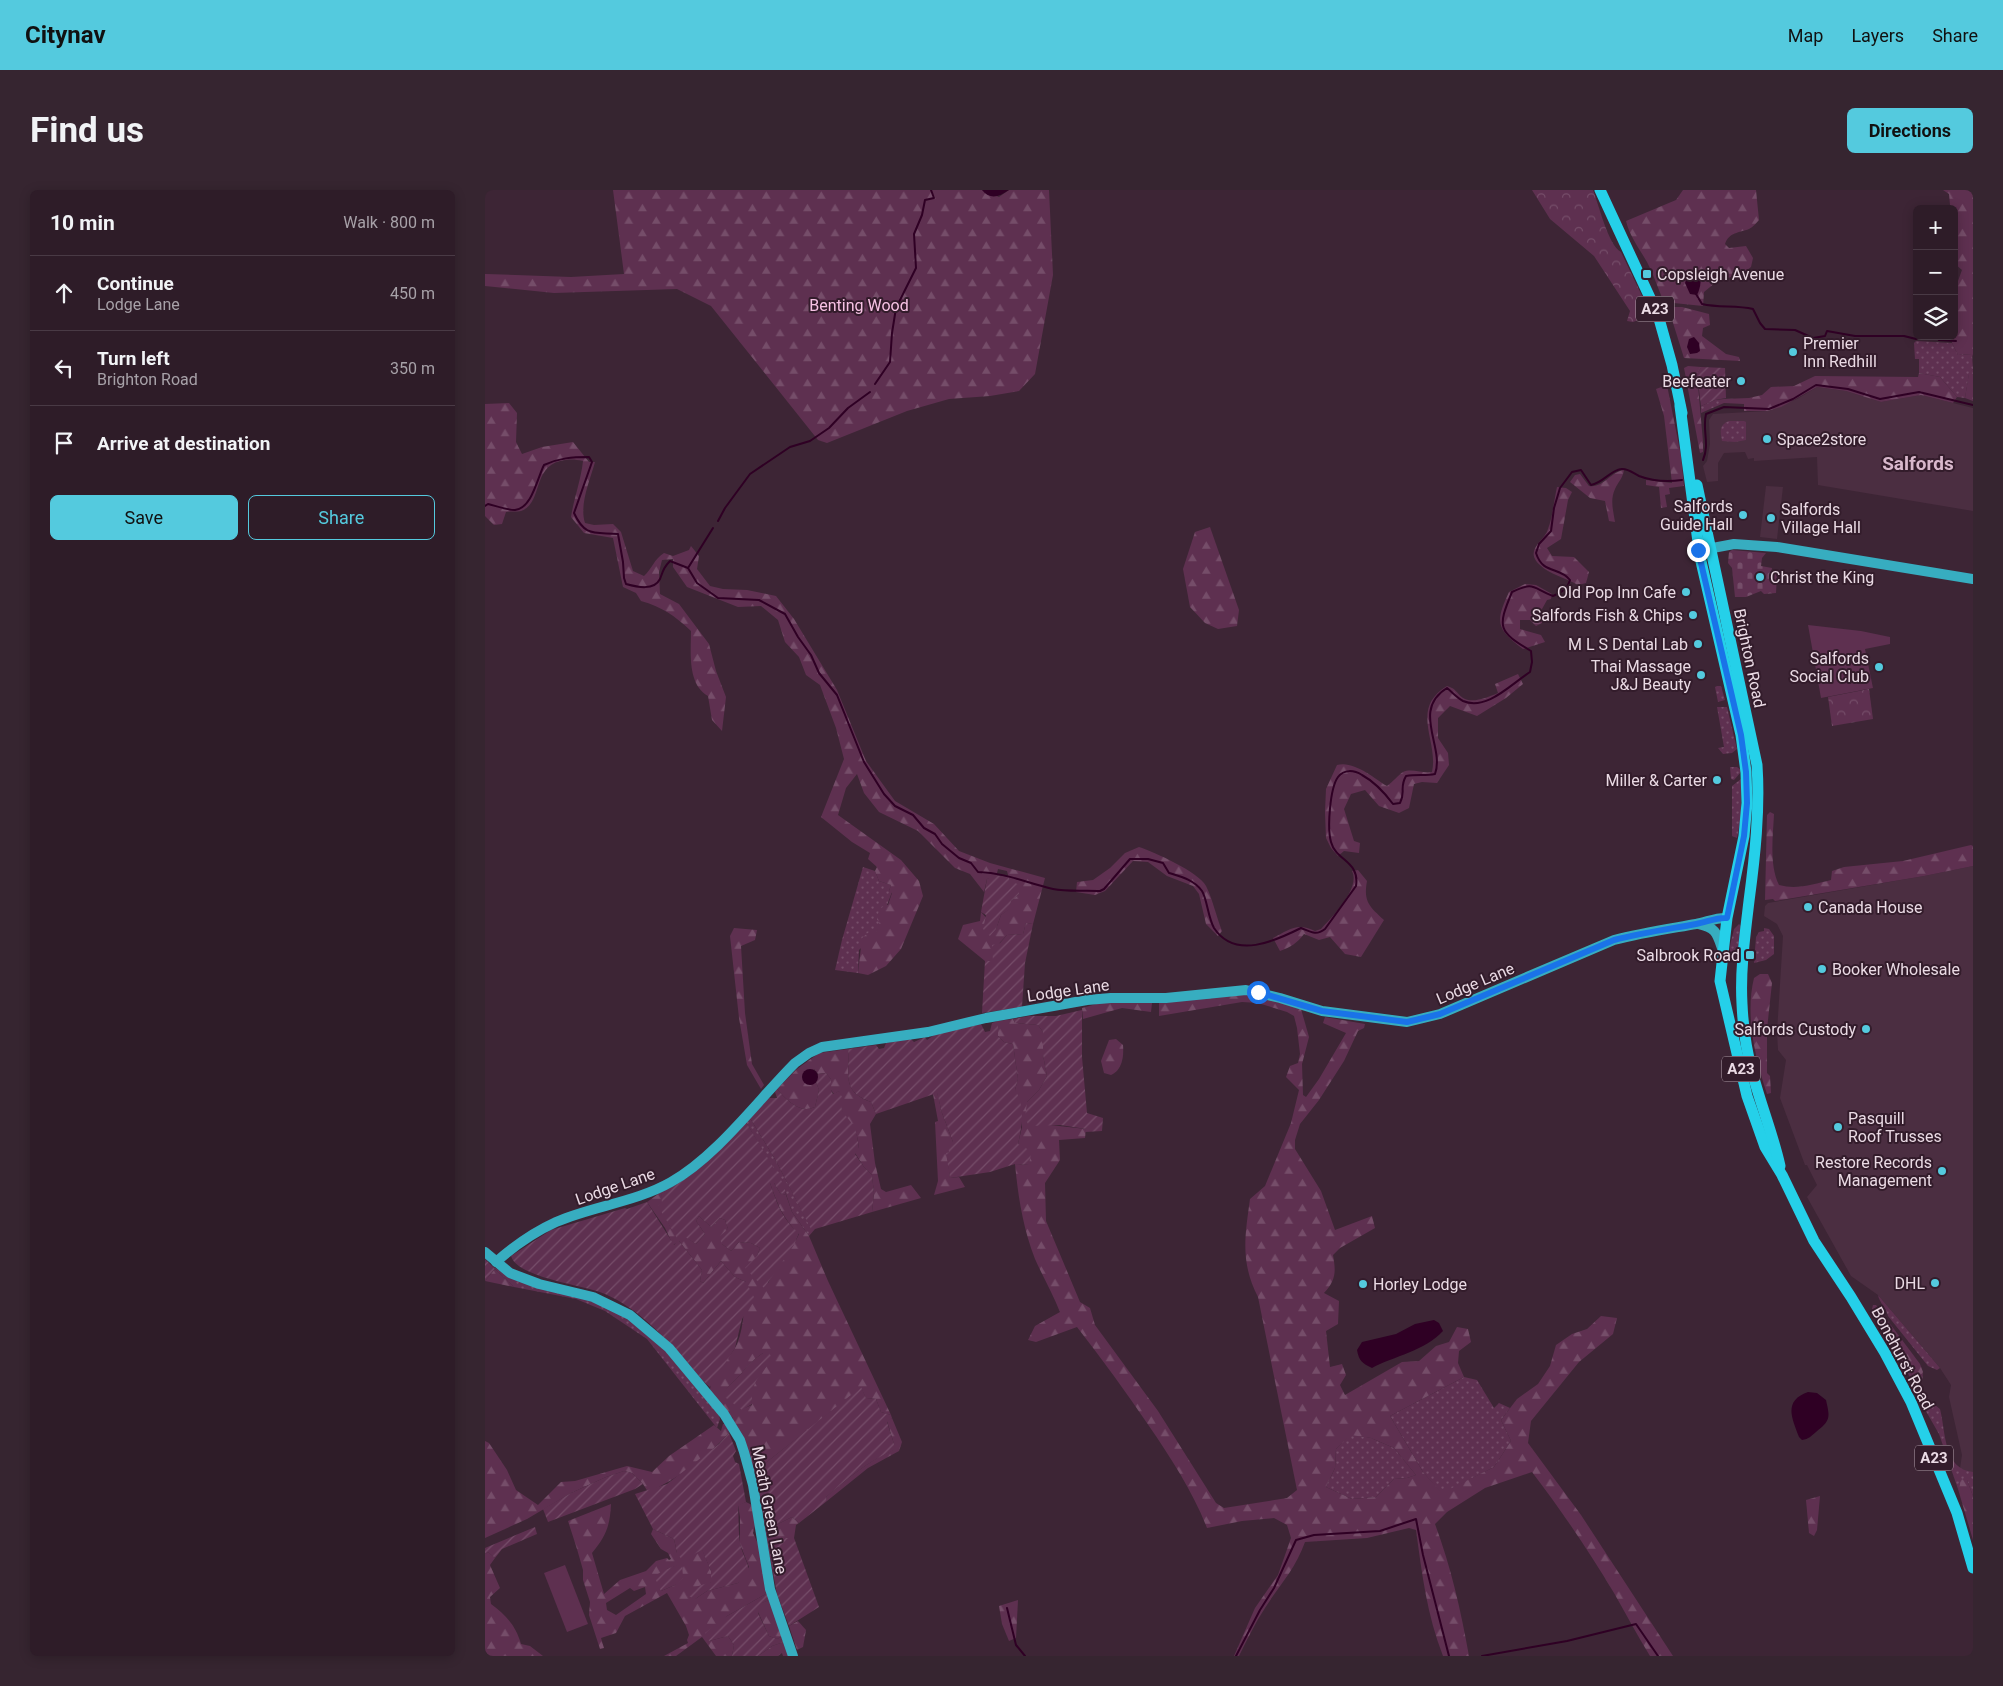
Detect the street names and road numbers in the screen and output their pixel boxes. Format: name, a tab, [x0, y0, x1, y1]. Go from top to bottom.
road number: A23	[1636, 296, 1674, 322]
street label: Brighton Road	[1730, 607, 1769, 709]
street label: Lodge Lane	[1433, 959, 1517, 1008]
street label: Lodge Lane	[1026, 975, 1110, 1006]
road number: A23	[1722, 1056, 1760, 1082]
street label: Lodge Lane	[573, 1164, 657, 1209]
street label: Bonehurst Road	[1867, 1304, 1938, 1413]
street label: Meath Green Lane	[748, 1445, 791, 1576]
road number: A23	[1915, 1446, 1953, 1470]

